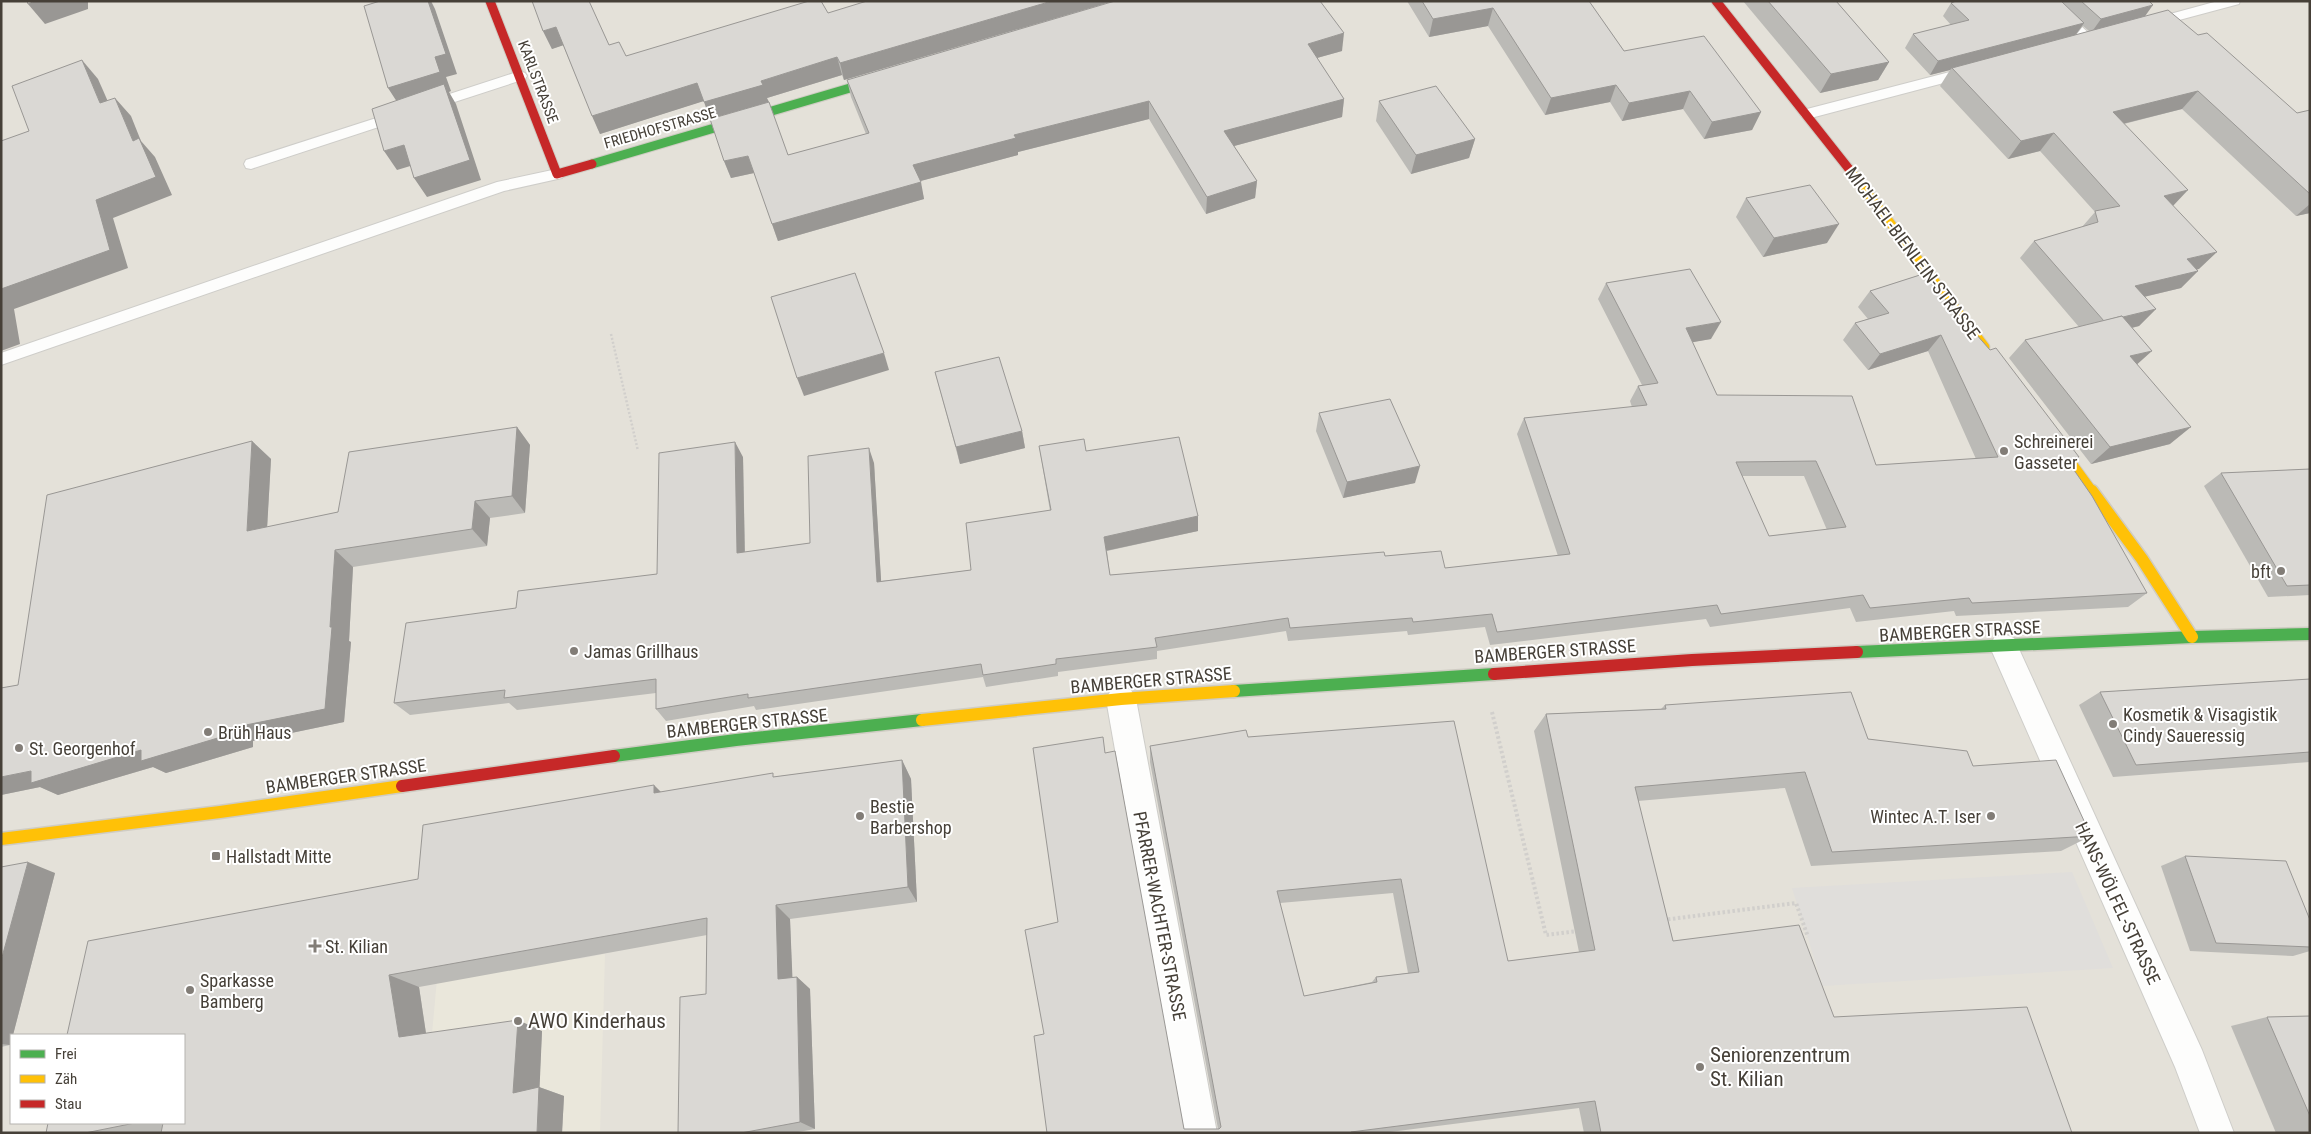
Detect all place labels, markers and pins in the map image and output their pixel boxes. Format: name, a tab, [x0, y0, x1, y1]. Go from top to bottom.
place label: Schreinerei Gasseter	[2014, 431, 2093, 473]
marker: Schreinerei Gasseter	[1998, 445, 2010, 457]
place label: bft	[2251, 561, 2271, 582]
marker: bft	[2275, 565, 2287, 577]
place label: Jamas Grillhaus	[584, 641, 699, 662]
marker: Jamas Grillhaus	[568, 645, 580, 657]
place label: Kosmetik & Visagistik Cindy Saueressig	[2123, 704, 2277, 746]
marker: Kosmetik & Visagistik Cindy Saueressig	[2107, 718, 2119, 730]
place label: Brüh Haus	[218, 722, 292, 743]
marker: Brüh Haus	[202, 726, 214, 738]
place label: St. Georgenhof	[29, 738, 136, 759]
marker: St. Georgenhof	[13, 742, 25, 754]
place label: Bestie Barbershop	[870, 796, 952, 838]
place label: Wintec A.T. Iser	[1870, 806, 1982, 827]
marker: Bestie Barbershop	[854, 810, 866, 822]
marker: Wintec A.T. Iser	[1985, 810, 1997, 822]
place label: Hallstadt Mitte	[226, 846, 331, 867]
marker: Hallstadt Mitte	[210, 850, 222, 862]
place label: St. Kilian	[325, 936, 388, 957]
marker: St. Kilian	[309, 940, 321, 952]
place label: Sparkasse Bamberg	[200, 970, 274, 1012]
marker: Sparkasse Bamberg	[184, 984, 196, 996]
place label: AWO Kinderhaus	[528, 1009, 666, 1033]
marker: AWO Kinderhaus	[512, 1015, 524, 1027]
place label: Seniorenzentrum St. Kilian	[1710, 1043, 1850, 1091]
marker: Seniorenzentrum St. Kilian	[1694, 1061, 1706, 1073]

